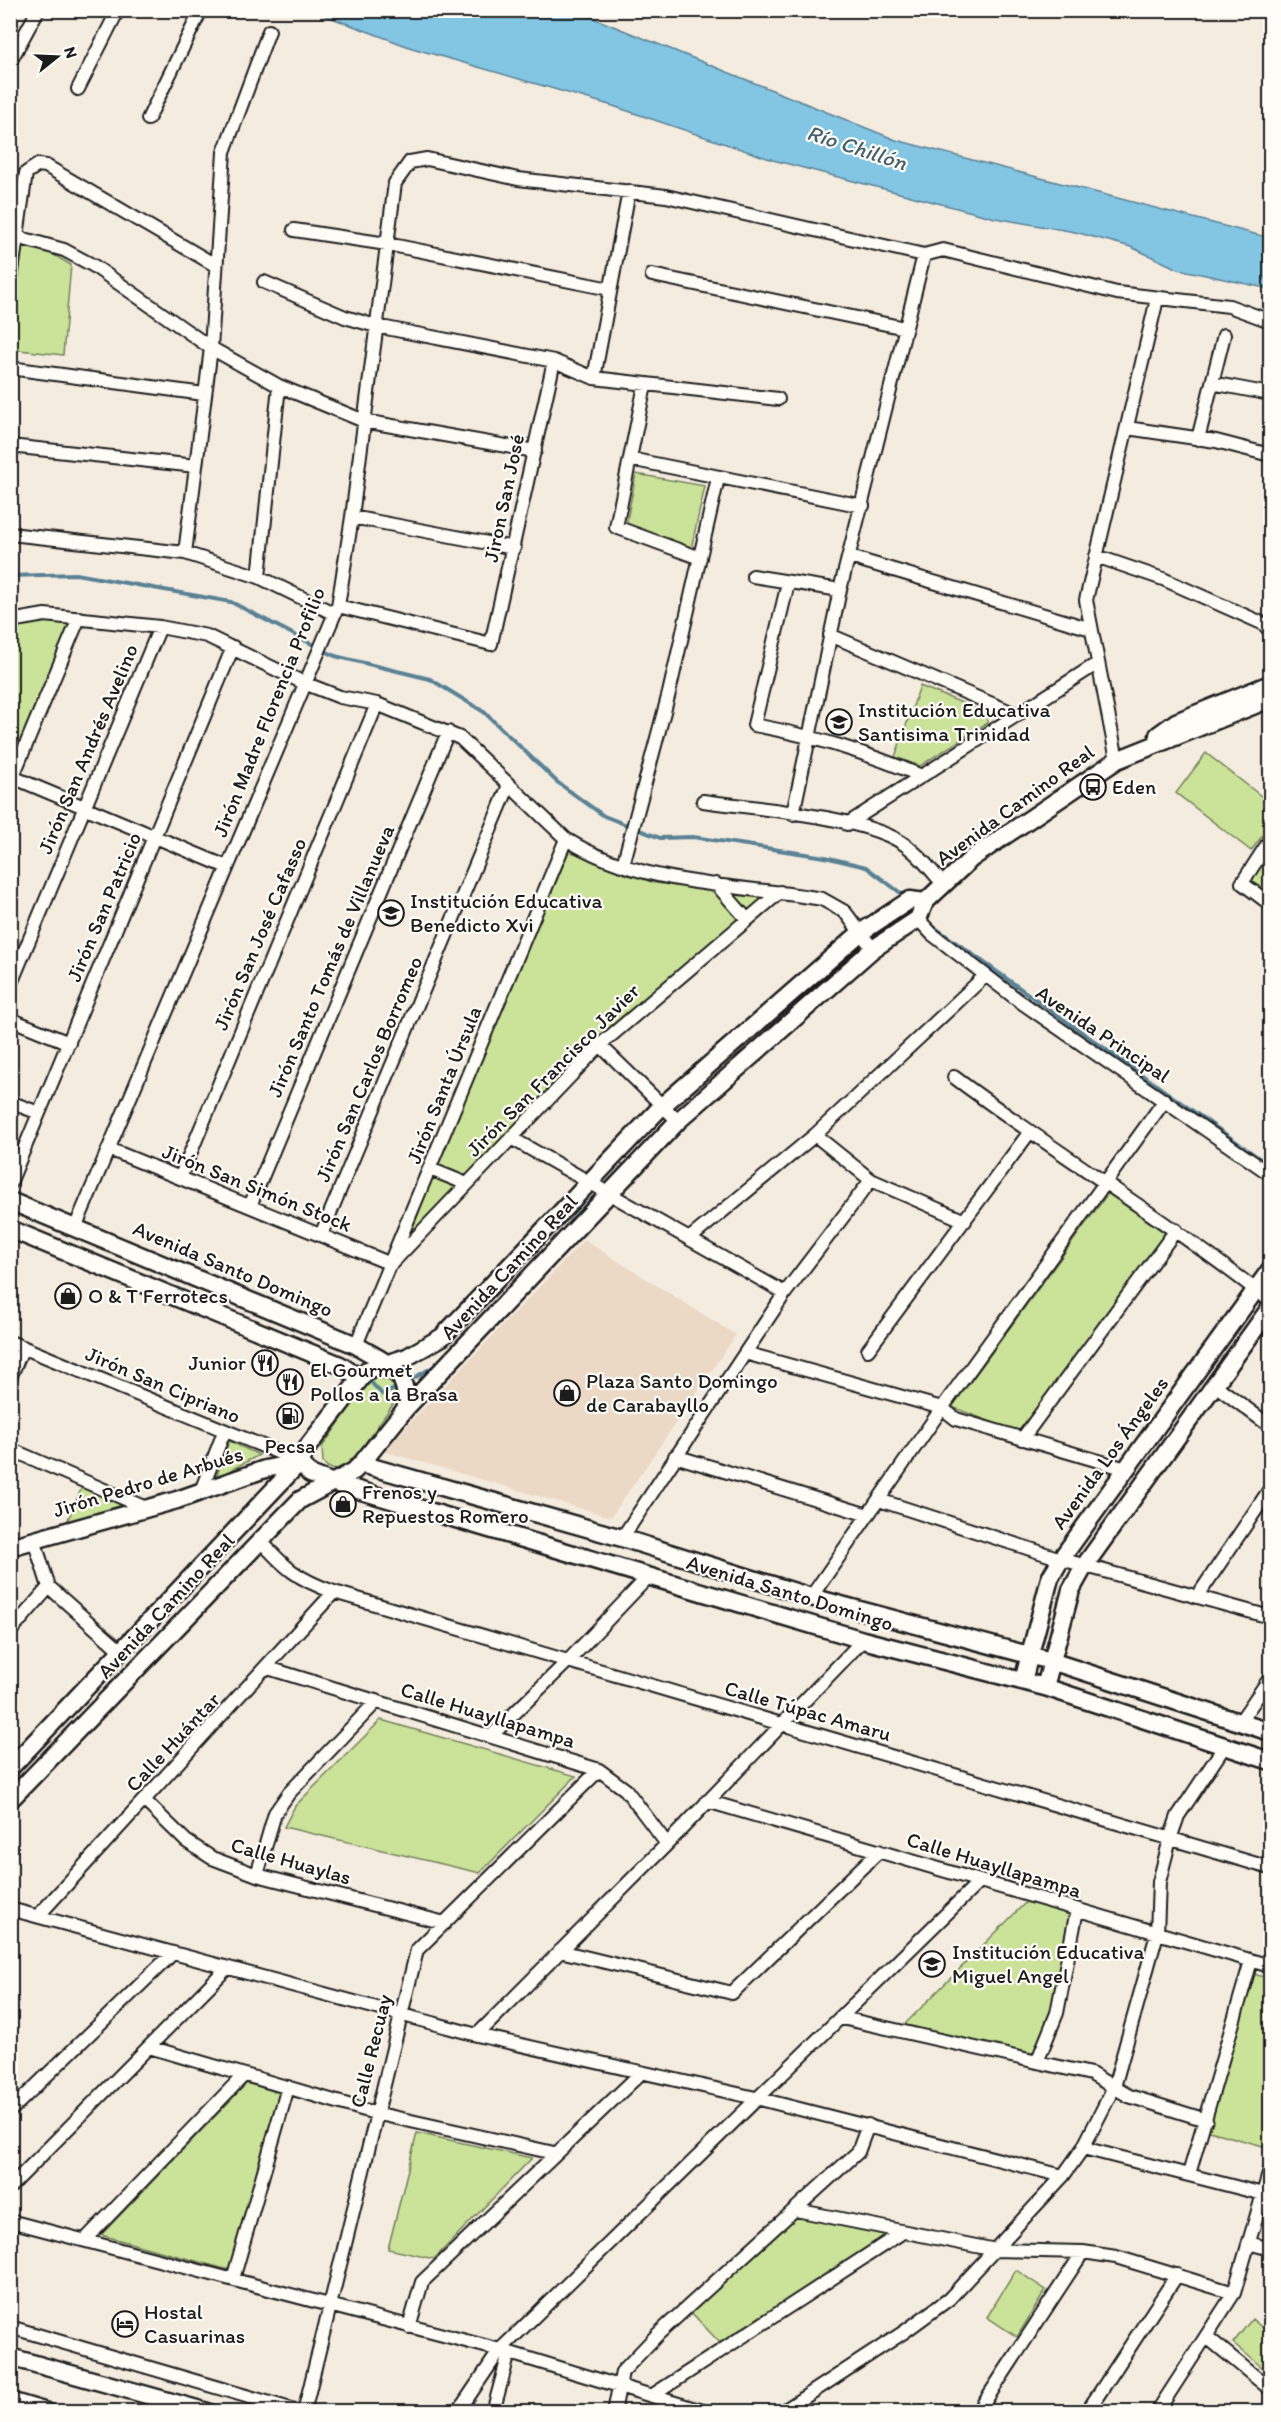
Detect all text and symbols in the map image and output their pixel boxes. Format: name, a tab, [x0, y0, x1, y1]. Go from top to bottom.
north arrow	[27, 27, 87, 87]
text: N	[60, 44, 81, 61]
water label: Río Chillón	[804, 119, 910, 176]
street label: Jiron San José	[478, 432, 529, 564]
street label: Jirón Madre Florencia Profilio	[207, 583, 330, 840]
street label: Jirón San Andrés Avelino	[32, 640, 143, 857]
place label: Institución Educativa Santisima Trinidad	[858, 697, 1050, 746]
school or university icon: Institución Educativa Santisima Trinidad	[824, 707, 854, 737]
street label: Avenida Camino Real	[931, 739, 1099, 870]
bus stop icon: Eden	[1078, 772, 1108, 802]
place label: Eden	[1112, 774, 1156, 799]
street label: Jirón Santo Tomás de Villanueva	[262, 821, 399, 1101]
street label: Jirón San Patricio	[61, 828, 146, 985]
street label: Jirón San José Cafasso	[208, 834, 311, 1034]
place label: Institución Educativa Benedicto Xvi	[410, 888, 602, 937]
school or university icon: Institución Educativa Benedicto Xvi	[376, 898, 406, 928]
street label: Jirón San Carlos Borromeo	[310, 952, 427, 1185]
street label: Jirón San Francisco Javier	[461, 977, 645, 1161]
street label: Avenida Principal	[1031, 979, 1175, 1088]
street label: Jirón Santa Úrsula	[401, 1003, 486, 1167]
street label: Jirón San Simón Stock	[159, 1138, 356, 1237]
street label: Avenida Camino Real	[435, 1189, 582, 1344]
street label: Avenida Santo Domingo	[130, 1215, 337, 1322]
shop icon: O & T Ferrotecs	[53, 1281, 83, 1311]
place label: O & T Ferrotecs	[88, 1283, 228, 1308]
street label: Jirón San Cipriano	[82, 1341, 244, 1428]
restaurant icon: Junior	[250, 1348, 280, 1378]
place label: Junior	[188, 1350, 246, 1375]
place label: El Gourmet Pollos a la Brasa	[310, 1357, 458, 1406]
restaurant icon: El Gourmet Pollos a la Brasa	[275, 1367, 305, 1397]
place label: Plaza Santo Domingo de Carabayllo	[586, 1368, 778, 1417]
street label: Avenida Los Ángeles	[1046, 1371, 1173, 1534]
shop icon: Plaza Santo Domingo de Carabayllo	[552, 1378, 582, 1408]
fuel station icon: Pecsa	[275, 1401, 305, 1431]
place label: Pecsa	[265, 1433, 315, 1458]
street label: Jirón Pedro de Arbués	[50, 1441, 246, 1522]
place label: Frenos y Repuestos Romero	[362, 1479, 529, 1528]
shop icon: Frenos y Repuestos Romero	[328, 1489, 358, 1519]
street label: Avenida Camino Real	[92, 1528, 239, 1683]
street label: Avenida Santo Domingo	[684, 1549, 896, 1636]
street label: Calle Túpac Amaru	[722, 1675, 894, 1746]
street label: Calle Huayllapampa	[398, 1676, 579, 1753]
street label: Calle Huántar	[120, 1687, 225, 1797]
street label: Calle Huayllapampa	[904, 1826, 1085, 1903]
street label: Calle Huaylas	[228, 1831, 354, 1890]
place label: Institución Educativa Miguel Angel	[952, 1939, 1144, 1988]
school or university icon: Institución Educativa Miguel Angel	[917, 1949, 947, 1979]
street label: Calle Recuay	[344, 1992, 397, 2110]
place label: Hostal Casuarinas	[144, 2299, 245, 2348]
hotel icon: Hostal Casuarinas	[110, 2309, 140, 2339]

